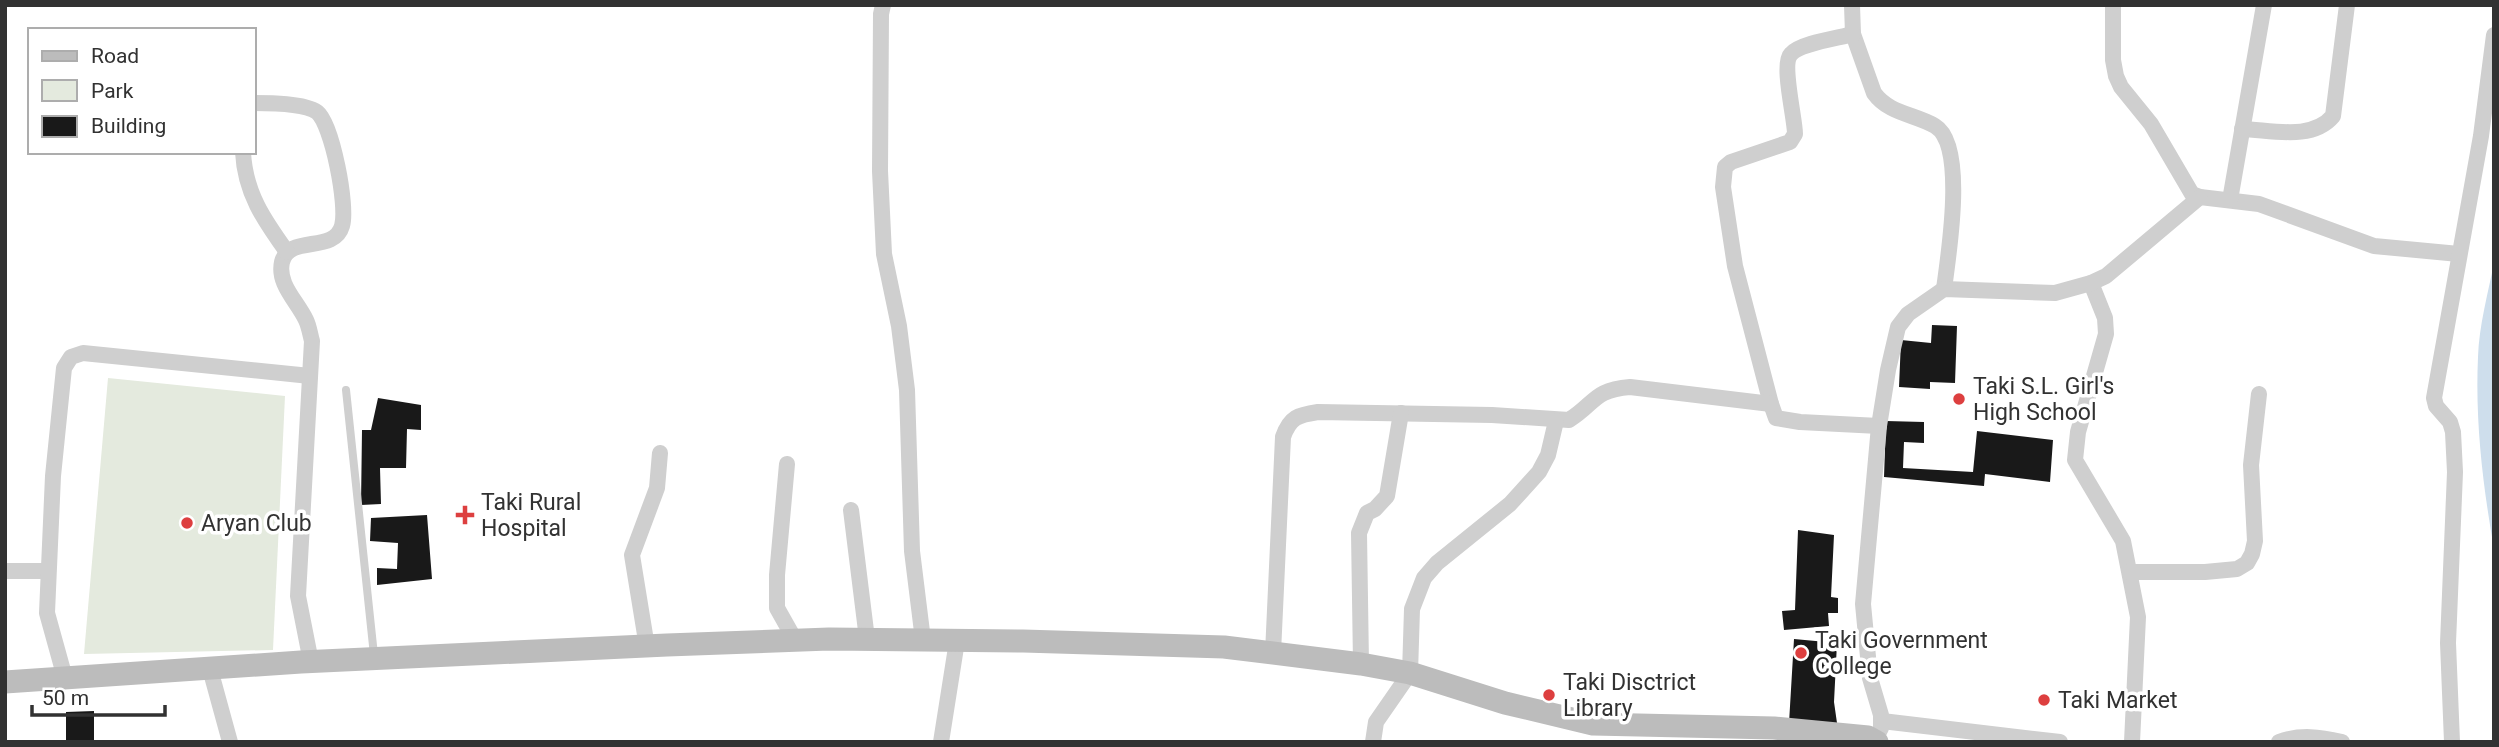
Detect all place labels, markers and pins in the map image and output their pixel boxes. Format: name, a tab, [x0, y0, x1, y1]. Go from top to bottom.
place label: Taki S.L. Girl's High School	[1973, 373, 2114, 426]
marker: Taki S.L. Girl's High School	[1951, 391, 1967, 407]
place label: Taki Rural Hospital	[481, 489, 581, 542]
marker: Taki Rural Hospital	[455, 505, 475, 525]
place label: Aryan Club	[201, 510, 312, 537]
marker: Aryan Club	[179, 515, 195, 531]
place label: Taki Government College	[1815, 627, 1988, 680]
marker: Taki Government College	[1793, 645, 1809, 661]
place label: Taki Disctrict Library	[1563, 669, 1696, 722]
marker: Taki Disctrict Library	[1541, 687, 1557, 703]
place label: Taki Market	[2058, 687, 2177, 714]
marker: Taki Market	[2036, 692, 2052, 708]

